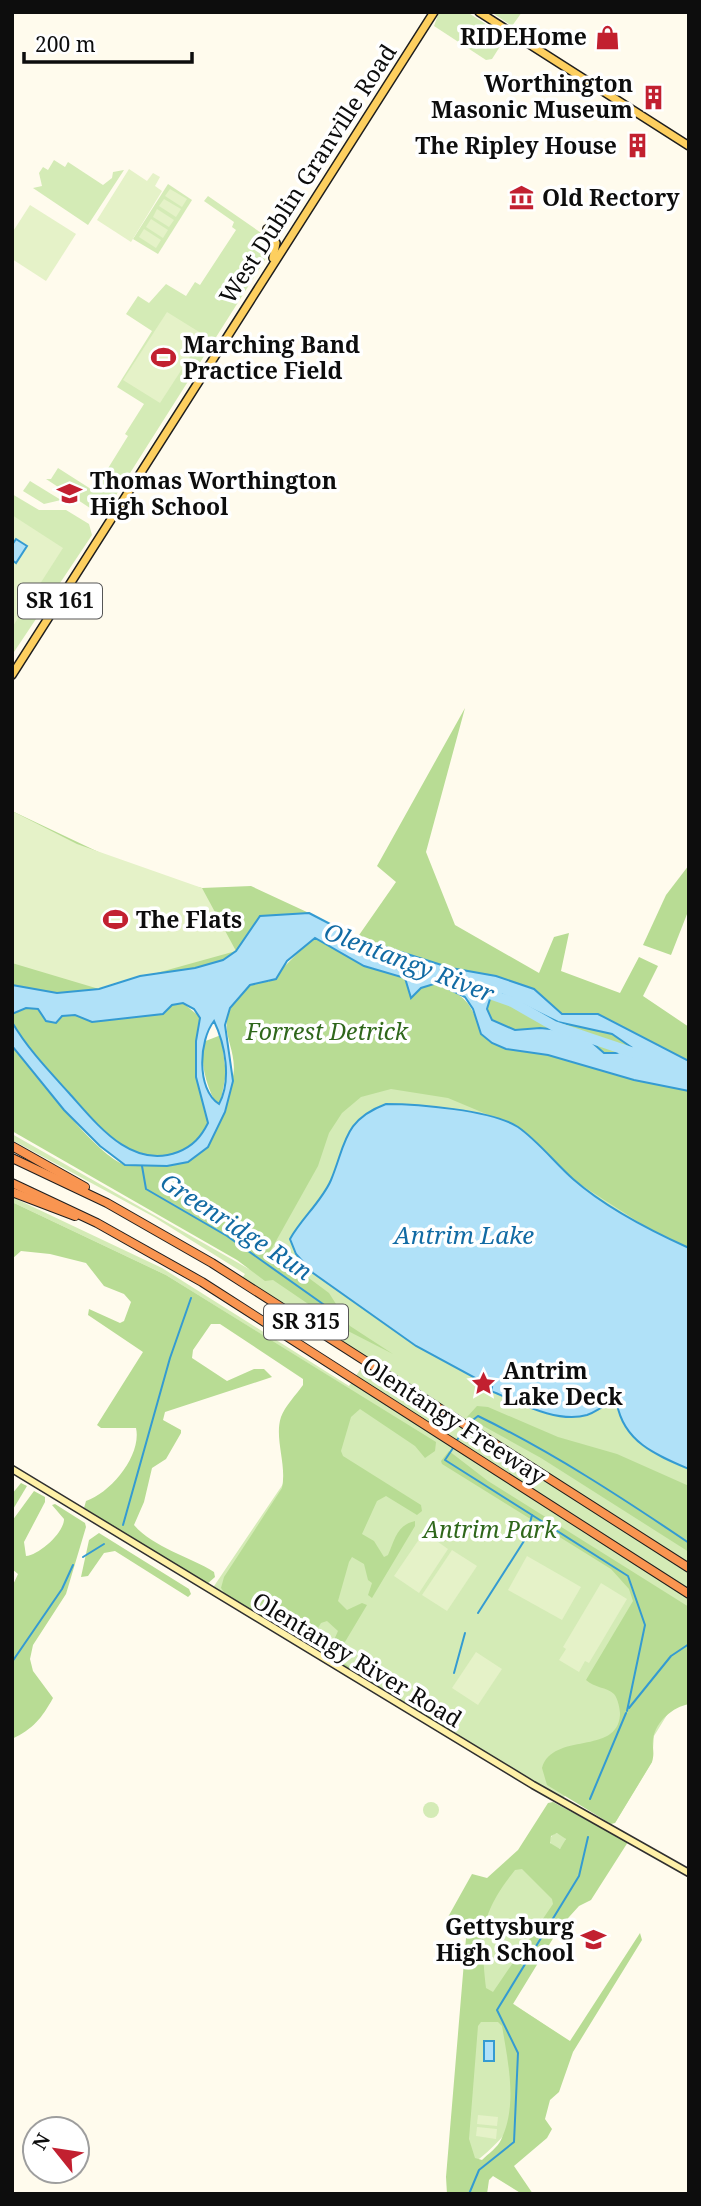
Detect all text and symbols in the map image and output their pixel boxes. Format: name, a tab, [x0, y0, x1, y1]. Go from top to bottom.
place label: RIDEHome	[460, 20, 587, 52]
scale bar	[24, 21, 192, 65]
shop icon: RIDEHome	[593, 23, 621, 51]
text: 200 m	[35, 30, 96, 58]
street label: West Dublin Granville Road	[211, 37, 403, 309]
place label: Worthington Masonic Museum	[431, 67, 633, 125]
building icon: Worthington Masonic Museum	[639, 83, 667, 111]
place label: The Ripley House	[415, 129, 617, 161]
building icon: The Ripley House	[623, 132, 651, 160]
place label: Old Rectory	[542, 181, 680, 213]
museum icon: Old Rectory	[508, 184, 536, 212]
place label: Marching Band Practice Field	[183, 328, 360, 386]
sports icon: Marching Band Practice Field	[149, 344, 177, 372]
place label: Thomas Worthington High School	[90, 464, 337, 522]
school or university icon: Thomas Worthington High School	[56, 480, 84, 508]
road number: SR 161	[18, 584, 102, 618]
place label: The Flats	[136, 903, 242, 935]
sports icon: The Flats	[102, 906, 130, 934]
water label: Olentangy River	[320, 914, 500, 1010]
park label: Forrest Detrick	[245, 1015, 409, 1047]
water label: Greenridge Run	[155, 1164, 319, 1287]
water label: Antrim Lake	[392, 1218, 534, 1251]
road number: SR 315	[264, 1304, 348, 1340]
street label: Olentangy Freeway	[357, 1349, 553, 1492]
place label: Antrim Lake Deck	[503, 1354, 623, 1412]
place icon: Antrim Lake Deck	[469, 1370, 497, 1398]
park label: Antrim Park	[421, 1513, 558, 1545]
street label: Olentangy River Road	[247, 1584, 468, 1734]
place label: Gettysburg High School	[436, 1910, 574, 1968]
school or university icon: Gettysburg High School	[580, 1926, 608, 1954]
north arrow	[21, 2115, 91, 2185]
text: N	[26, 2128, 56, 2154]

